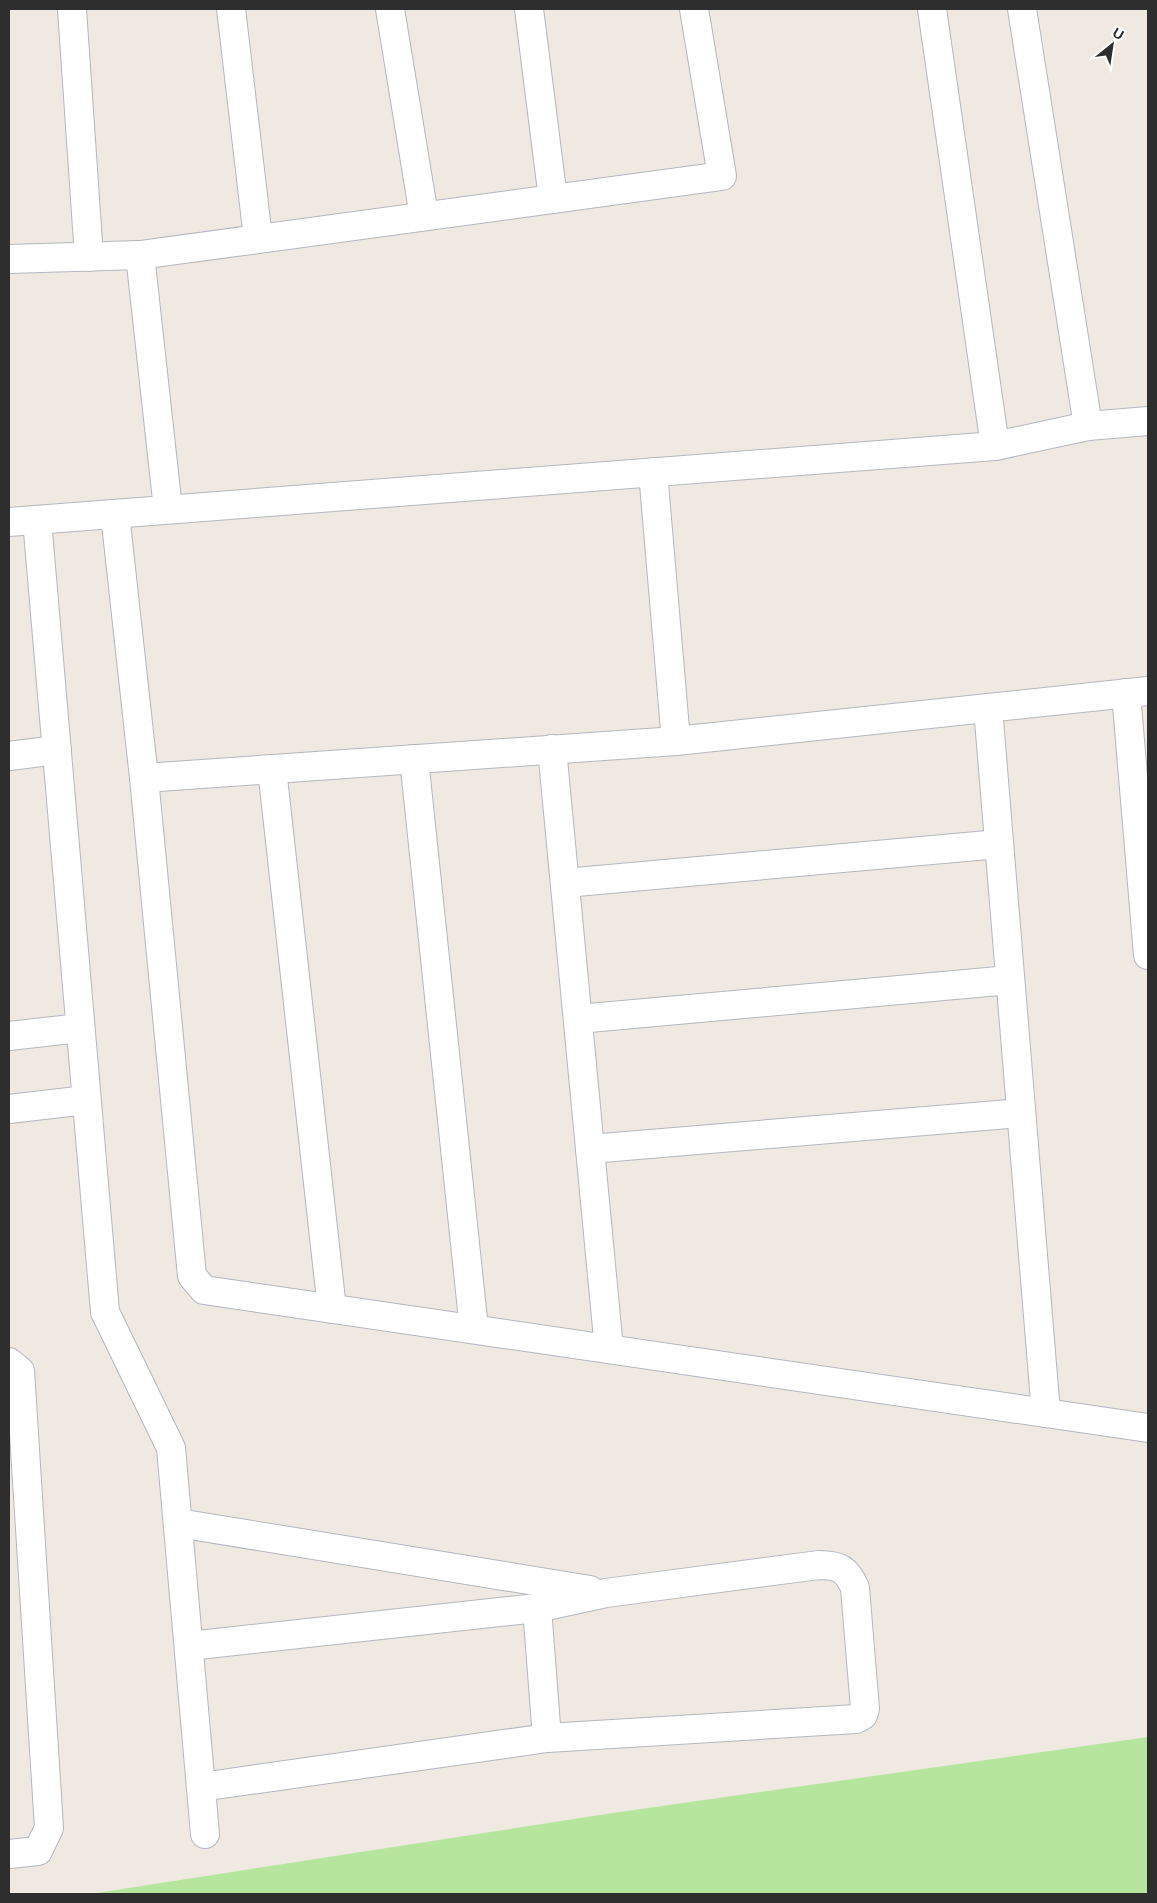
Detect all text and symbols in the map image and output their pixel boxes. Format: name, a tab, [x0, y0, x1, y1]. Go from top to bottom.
north arrow	[1087, 20, 1137, 70]
text: U	[1110, 24, 1127, 43]

